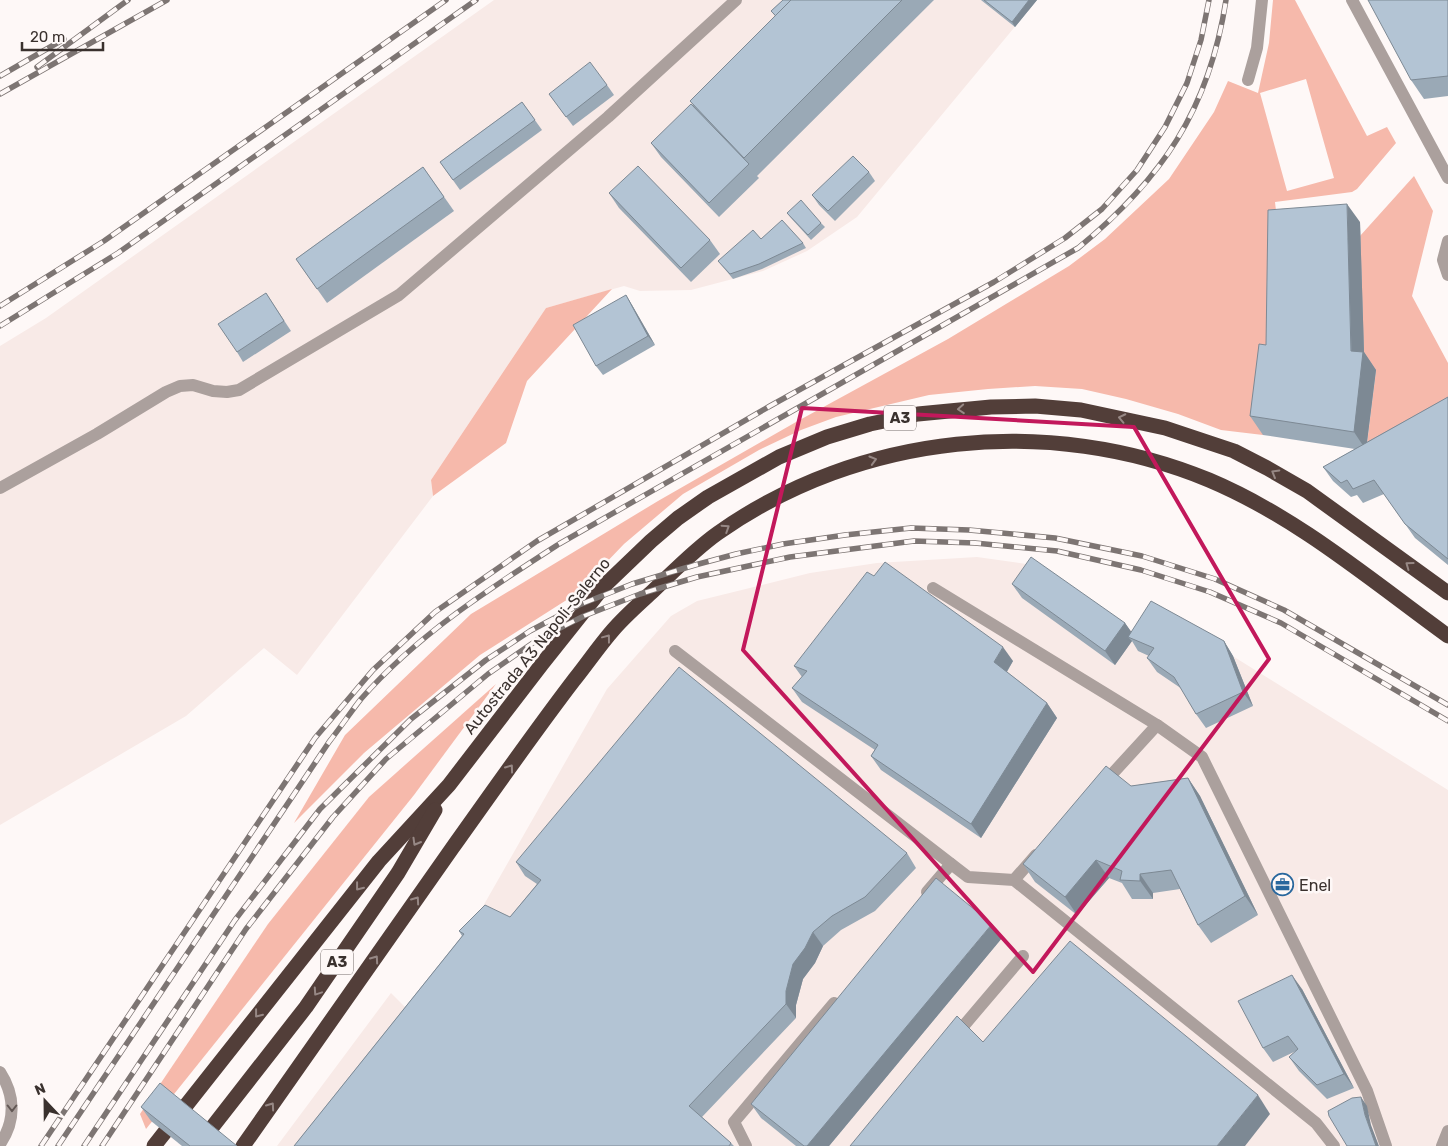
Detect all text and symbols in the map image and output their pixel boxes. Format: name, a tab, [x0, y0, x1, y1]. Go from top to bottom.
scale bar	[22, 20, 104, 52]
text: 20 m	[30, 28, 65, 46]
one-way arrow	[957, 403, 965, 414]
road number: A3	[884, 406, 916, 430]
one-way arrow	[1118, 413, 1127, 424]
one-way arrow	[868, 456, 877, 466]
one-way arrow	[1271, 469, 1280, 479]
one-way arrow	[720, 525, 730, 534]
street label: Autostrada A3 Napoli-Salerno	[460, 554, 614, 738]
one-way arrow	[1406, 562, 1415, 570]
one-way arrow	[601, 634, 610, 644]
one-way arrow	[504, 764, 513, 774]
one-way arrow	[412, 836, 422, 845]
office icon: Enel	[1271, 873, 1295, 897]
place label: Enel	[1299, 876, 1331, 895]
one-way arrow	[357, 881, 365, 890]
one-way arrow	[410, 896, 419, 906]
road number: A3	[321, 950, 353, 974]
one-way arrow	[369, 955, 378, 965]
one-way arrow	[313, 987, 323, 996]
one-way arrow	[256, 1008, 264, 1017]
north arrow	[20, 1076, 70, 1126]
text: N	[32, 1080, 48, 1099]
one-way arrow	[265, 1102, 274, 1112]
one-way arrow	[7, 1104, 17, 1112]

